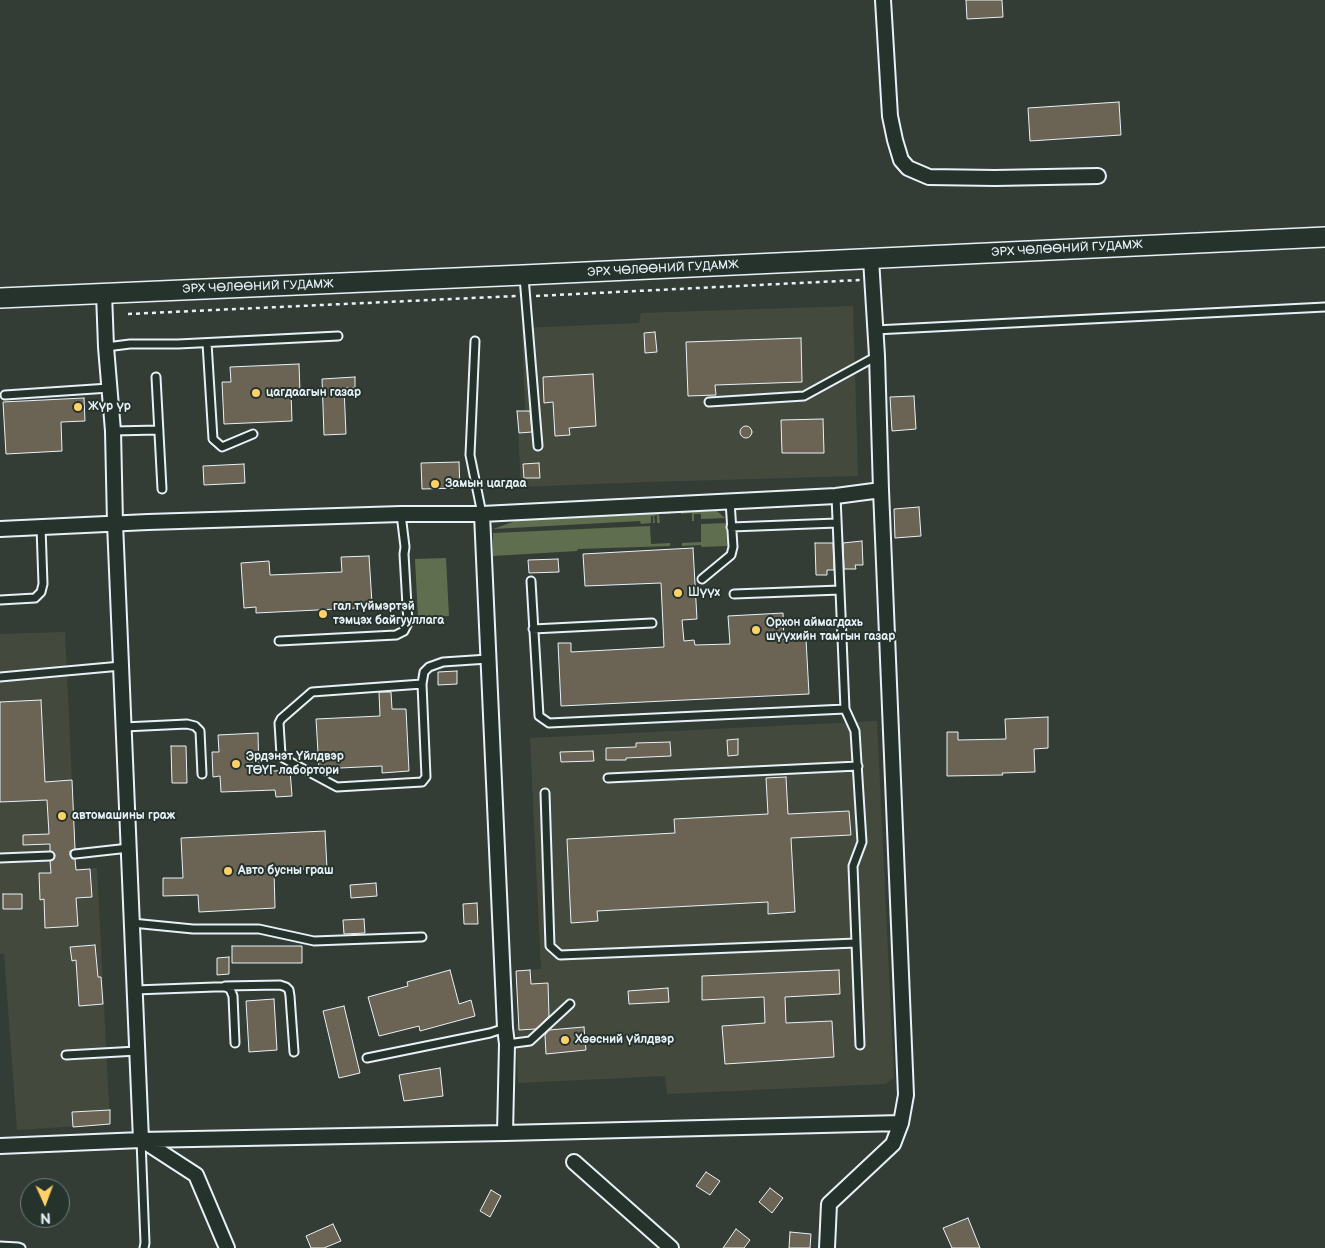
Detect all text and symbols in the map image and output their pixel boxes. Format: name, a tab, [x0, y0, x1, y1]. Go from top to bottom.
street label: ЭРХ ЧӨЛӨӨНИЙ ГУДАМЖ	[991, 238, 1143, 260]
street label: ЭРХ ЧӨЛӨӨНИЙ ГУДАМЖ	[587, 258, 739, 280]
street label: ЭРХ ЧӨЛӨӨНИЙ ГУДАМЖ	[182, 277, 334, 297]
place label: цагдаагын газар	[266, 386, 361, 400]
marker: цагдаагын газар	[250, 387, 262, 399]
place label: Жүр үр	[88, 400, 131, 414]
marker: Жүр үр	[72, 401, 84, 413]
place label: Замын цагдаа	[445, 477, 526, 491]
marker: Замын цагдаа	[429, 478, 441, 490]
place label: Шүүх	[688, 586, 720, 600]
marker: Шүүх	[672, 587, 684, 599]
place label: гал түймэртэй тэмцэх байгууллага	[333, 600, 444, 628]
marker: гал түймэртэй тэмцэх байгууллага	[317, 608, 329, 620]
place label: Орхон аймагдахь шүүхийн тамгын газар	[766, 616, 895, 644]
marker: Орхон аймагдахь шүүхийн тамгын газар	[750, 624, 762, 636]
place label: Эрдэнэт Үйлдвэр ТӨҮГ лабортори	[246, 750, 344, 778]
marker: Эрдэнэт Үйлдвэр ТӨҮГ лабортори	[230, 758, 242, 770]
place label: автомашины граж	[72, 809, 175, 823]
marker: автомашины граж	[56, 810, 68, 822]
place label: Авто бусны граш	[238, 864, 334, 878]
marker: Авто бусны граш	[222, 865, 234, 877]
place label: Хөөсний үйлдвэр	[575, 1033, 674, 1047]
marker: Хөөсний үйлдвэр	[559, 1034, 571, 1046]
north arrow	[20, 1178, 70, 1228]
text: N	[40, 1209, 51, 1226]

